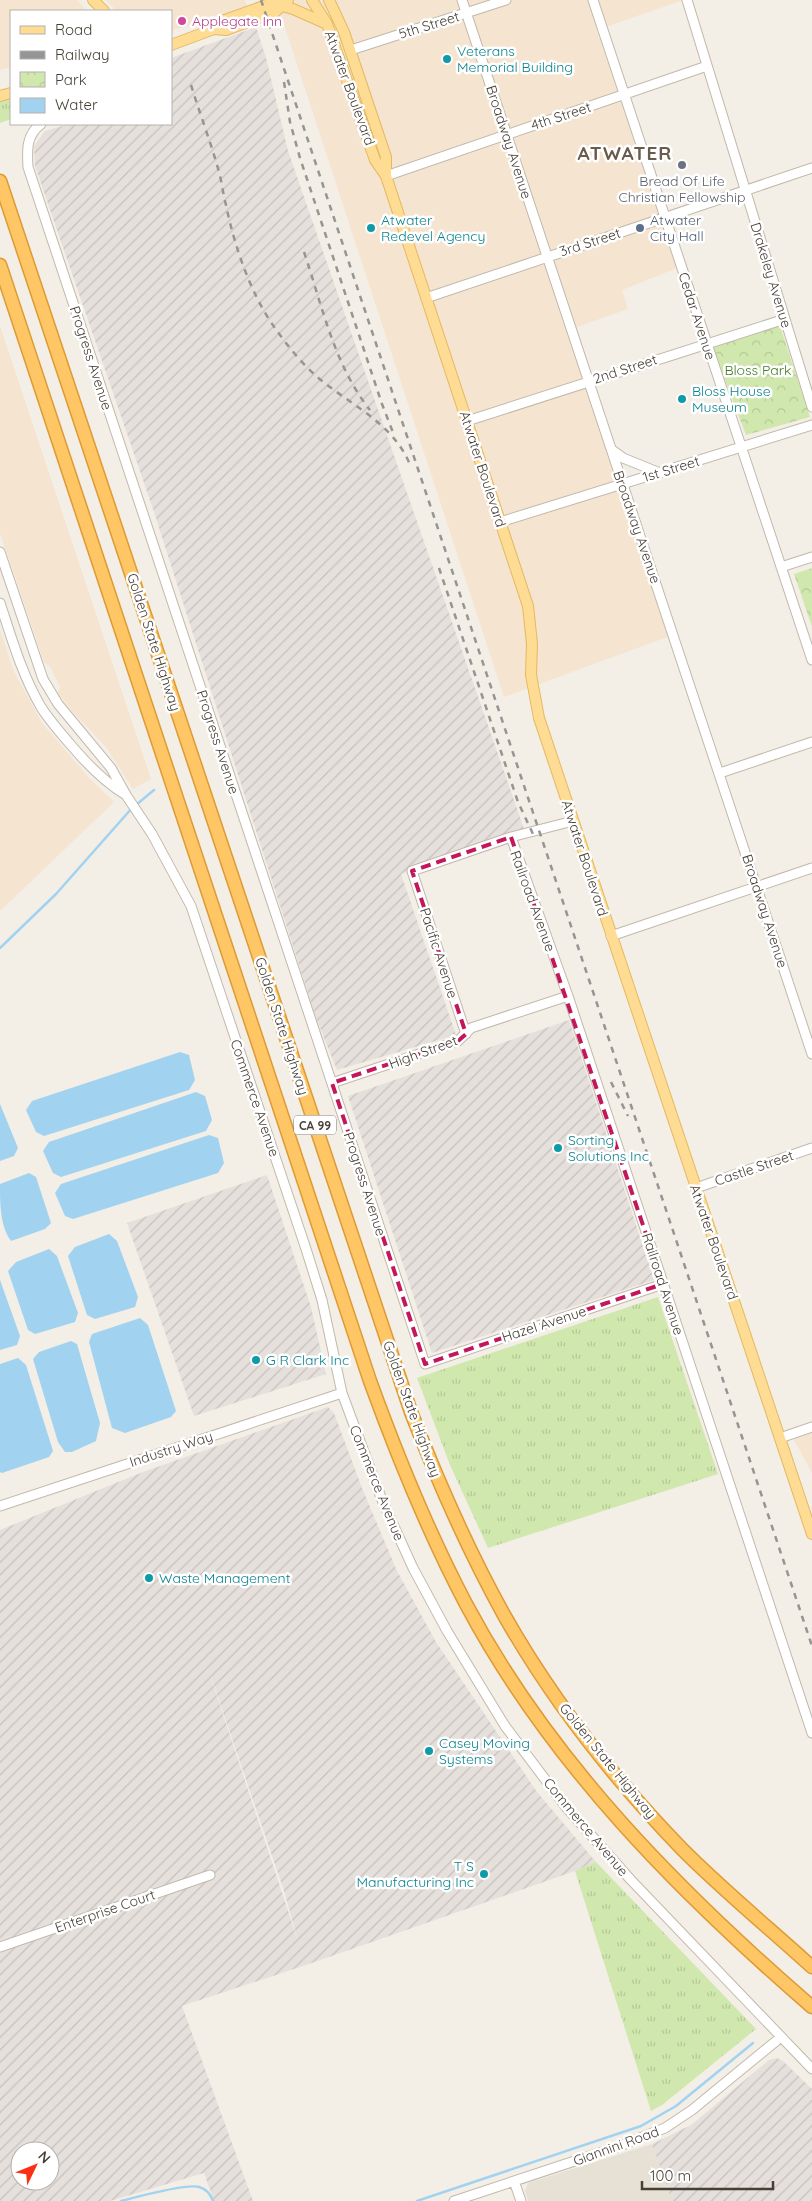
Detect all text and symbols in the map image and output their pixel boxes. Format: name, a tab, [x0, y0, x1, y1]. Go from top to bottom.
street label: 5th Street	[397, 7, 462, 43]
legend	[10, 10, 172, 125]
place label: Applegate Inn	[192, 12, 282, 30]
marker: Applegate Inn	[176, 15, 188, 27]
text: Road	[55, 20, 92, 39]
street label: Atwater Boulevard	[321, 28, 379, 148]
place label: Veterans Memorial Building	[457, 42, 573, 76]
text: Railway	[55, 45, 110, 64]
marker: Veterans Memorial Building	[441, 53, 453, 65]
text: Park	[55, 70, 87, 89]
street label: Broadway Avenue	[482, 83, 536, 201]
text: Water	[55, 95, 98, 114]
street label: 4th Street	[529, 98, 594, 134]
district label: ATWATER	[578, 141, 672, 165]
marker: Bread Of Life Christian Fellowship	[676, 159, 688, 171]
place label: Bread Of Life Christian Fellowship	[618, 172, 746, 206]
place label: Atwater Redevel Agency	[381, 211, 486, 245]
place label: Atwater City Hall	[650, 211, 704, 245]
street label: Drakeley Avenue	[746, 220, 796, 330]
marker: Atwater Redevel Agency	[365, 222, 377, 234]
marker: Atwater City Hall	[634, 222, 646, 234]
street label: 3rd Street	[557, 224, 623, 260]
street label: Cedar Avenue	[674, 270, 720, 362]
street label: Progress Avenue	[66, 304, 116, 412]
street label: 2nd Street	[591, 350, 660, 388]
park label: Bloss Park	[724, 361, 792, 379]
place label: Bloss House Museum	[692, 382, 771, 416]
marker: Bloss House Museum	[676, 393, 688, 405]
street label: Atwater Boulevard	[456, 409, 510, 529]
street label: 1st Street	[640, 452, 702, 486]
street label: Broadway Avenue	[609, 468, 665, 586]
street label: Golden State Highway	[123, 571, 185, 713]
street label: Progress Avenue	[193, 688, 243, 796]
street label: Atwater Boulevard	[558, 798, 612, 918]
street label: Railroad Avenue	[506, 848, 560, 954]
street label: Broadway Avenue	[738, 852, 792, 970]
street label: Pacific Avenue	[416, 906, 462, 1001]
street label: Golden State Highway	[251, 955, 313, 1097]
street label: High Street	[386, 1031, 460, 1073]
street label: Commerce Avenue	[226, 1037, 284, 1159]
road number: CA 99	[294, 1116, 336, 1134]
street label: Progress Avenue	[340, 1130, 390, 1238]
place label: Sorting Solutions Inc	[568, 1131, 649, 1165]
marker: Sorting Solutions Inc	[552, 1142, 564, 1154]
street label: Castle Street	[712, 1146, 796, 1190]
street label: Atwater Boulevard	[686, 1182, 742, 1302]
street label: Railroad Avenue	[638, 1231, 688, 1337]
street label: Hazel Avenue	[499, 1302, 589, 1346]
street label: Golden State Highway	[379, 1338, 445, 1480]
place label: G R Clark Inc	[266, 1351, 349, 1369]
marker: G R Clark Inc	[250, 1354, 262, 1366]
street label: Commerce Avenue	[346, 1423, 408, 1543]
street label: Industry Way	[127, 1427, 215, 1471]
place label: Waste Management	[159, 1569, 291, 1587]
marker: Waste Management	[143, 1572, 155, 1584]
street label: Golden State Highway	[556, 1699, 660, 1823]
place label: Casey Moving Systems	[439, 1734, 530, 1768]
marker: Casey Moving Systems	[423, 1745, 435, 1757]
street label: Commerce Avenue	[540, 1774, 632, 1880]
place label: T S Manufacturing Inc	[357, 1857, 474, 1891]
marker: T S Manufacturing Inc	[478, 1868, 490, 1880]
street label: Enterprise Court	[52, 1885, 158, 1937]
street label: Giannini Road	[571, 2122, 661, 2170]
north arrow	[10, 2141, 60, 2191]
text: N	[34, 2147, 55, 2167]
scale bar	[642, 2158, 773, 2190]
text: 100 m	[650, 2166, 691, 2185]

